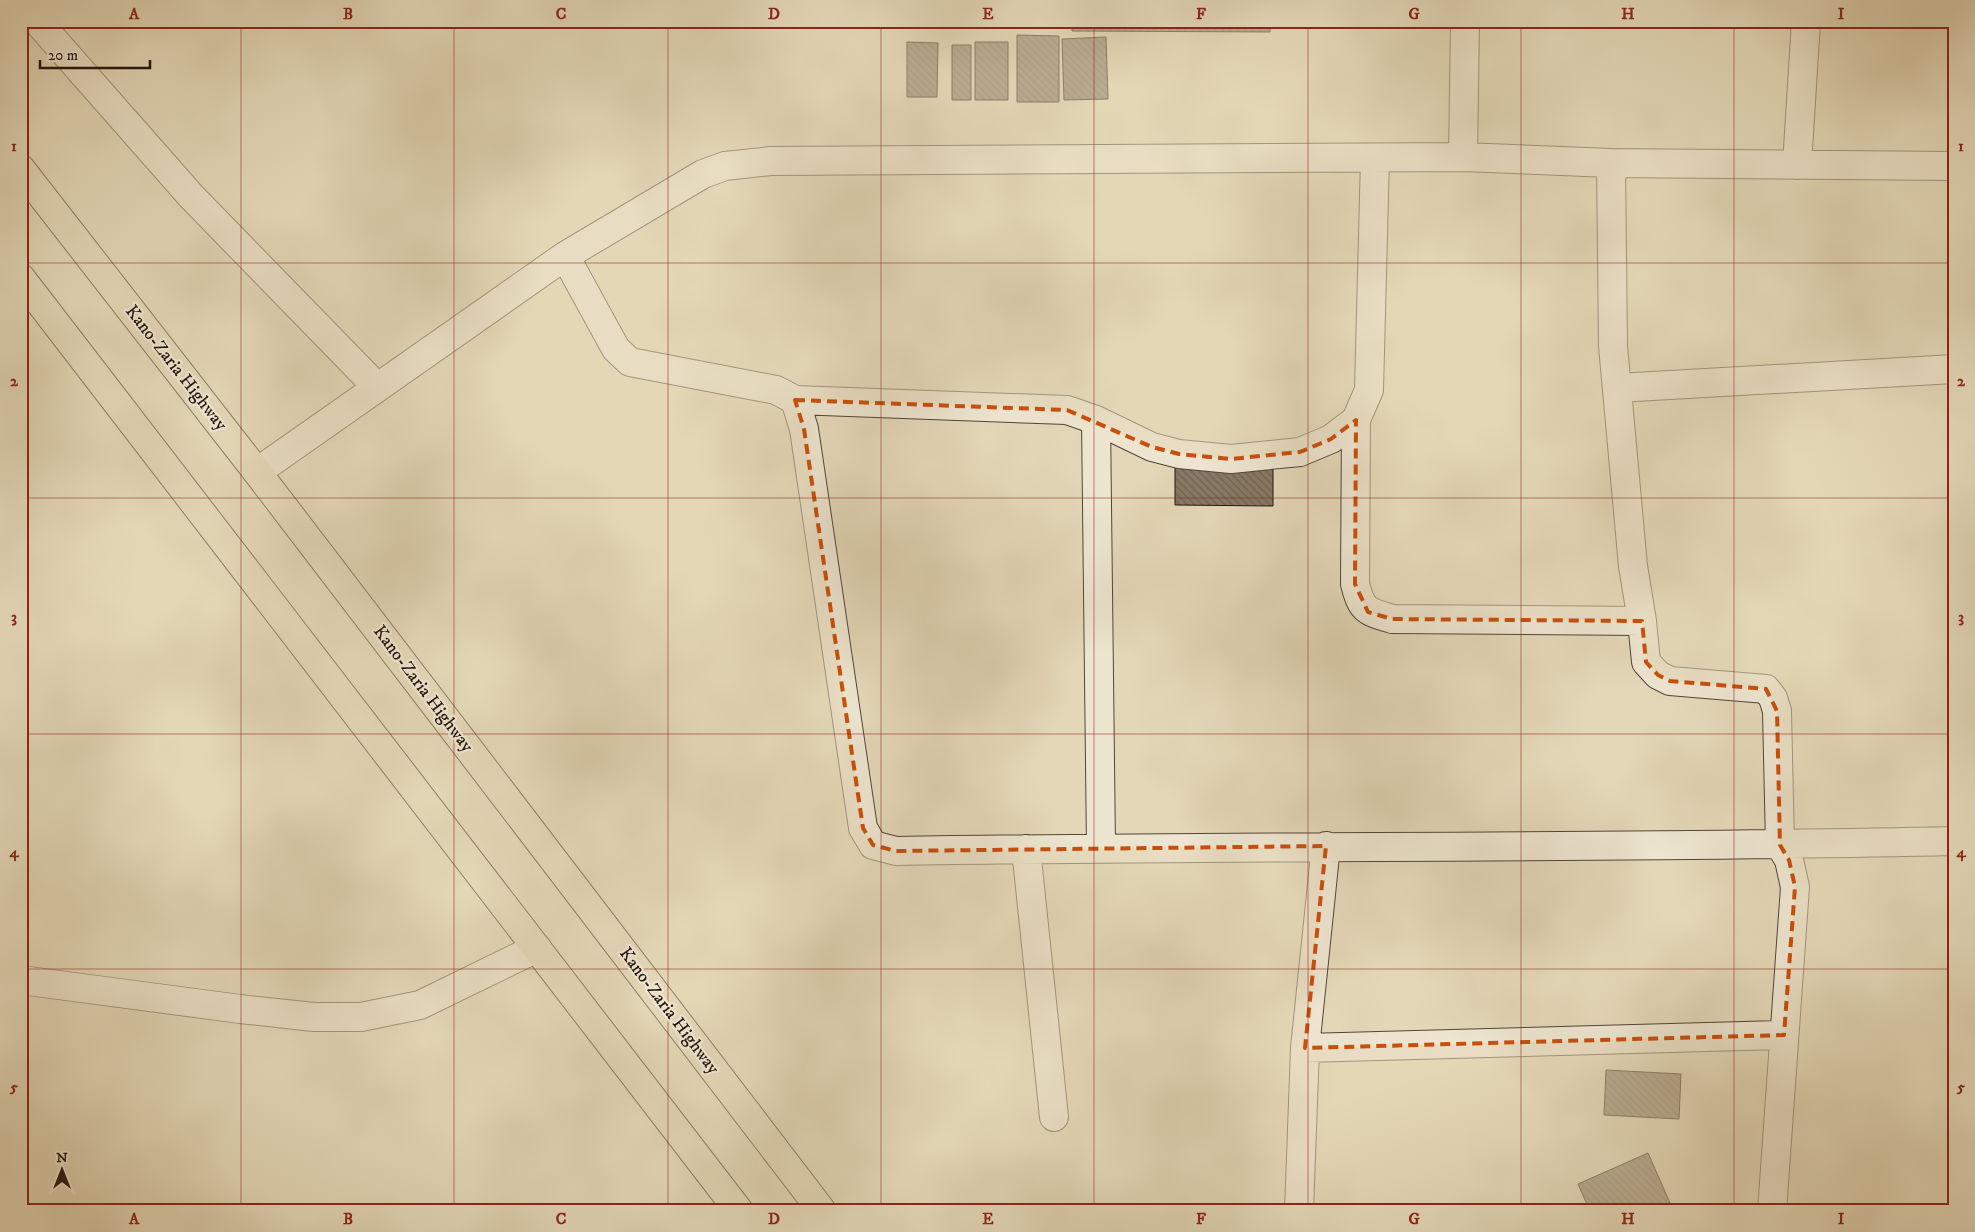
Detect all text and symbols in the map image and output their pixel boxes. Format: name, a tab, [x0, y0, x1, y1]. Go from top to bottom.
text: A	[128, 4, 140, 24]
text: B	[343, 4, 353, 24]
text: C	[556, 4, 566, 24]
text: D	[768, 4, 780, 24]
text: E	[982, 4, 994, 24]
text: F	[1196, 4, 1206, 24]
text: G	[1408, 4, 1420, 24]
text: H	[1621, 4, 1635, 24]
text: I	[1838, 4, 1845, 24]
scale bar	[40, 38, 150, 70]
text: 20 m	[48, 46, 78, 65]
text: 1	[11, 136, 17, 156]
text: 1	[1958, 136, 1964, 156]
street label: Kano-Zaria Highway	[120, 301, 232, 435]
text: 2	[10, 371, 19, 391]
text: 2	[1957, 371, 1966, 391]
text: 3	[11, 607, 17, 627]
text: 3	[1958, 607, 1964, 627]
street label: Kano-Zaria Highway	[368, 621, 478, 757]
text: 4	[8, 842, 19, 862]
text: 4	[1955, 842, 1966, 862]
street label: Kano-Zaria Highway	[614, 943, 724, 1079]
text: 5	[9, 1077, 18, 1097]
text: 5	[1956, 1077, 1965, 1097]
north arrow	[38, 1144, 88, 1194]
text: N	[56, 1149, 68, 1167]
text: A	[128, 1209, 140, 1229]
text: B	[343, 1209, 353, 1229]
text: C	[556, 1209, 566, 1229]
text: D	[768, 1209, 780, 1229]
text: E	[982, 1209, 994, 1229]
text: F	[1196, 1209, 1206, 1229]
text: G	[1408, 1209, 1420, 1229]
text: H	[1621, 1209, 1635, 1229]
text: I	[1838, 1209, 1845, 1229]

